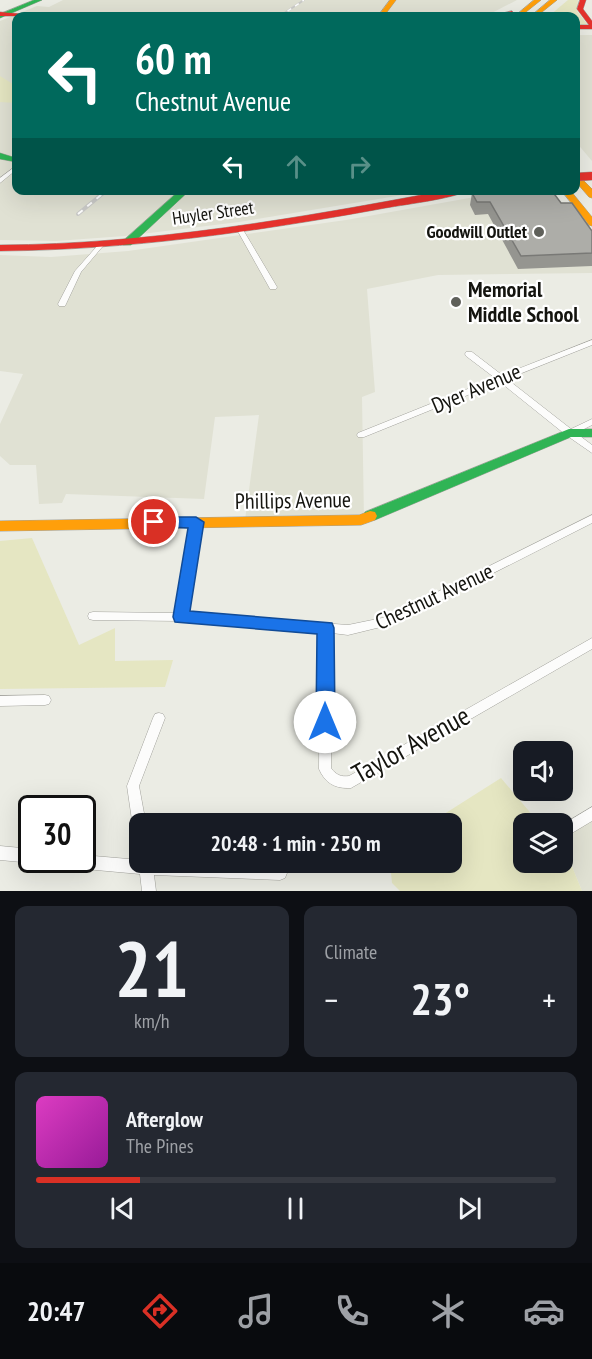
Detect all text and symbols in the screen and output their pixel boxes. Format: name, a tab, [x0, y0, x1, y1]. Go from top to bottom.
text: 60 m	[135, 31, 212, 86]
icon: left	[36, 36, 114, 114]
text: Chestnut Avenue	[135, 84, 291, 118]
icon: left	[217, 150, 250, 183]
icon: ahead	[280, 150, 313, 183]
icon: right	[343, 150, 376, 183]
street label: Huyler Street	[171, 195, 255, 230]
place label: Goodwill Outlet	[426, 220, 528, 243]
marker: Goodwill Outlet	[532, 225, 546, 239]
place label: Memorial Middle School	[468, 275, 579, 328]
marker: Memorial Middle School	[449, 295, 463, 309]
street label: Dyer Avenue	[427, 357, 525, 419]
street label: Phillips Avenue	[235, 485, 351, 515]
pin	[128, 496, 179, 547]
icon: arrive	[137, 505, 170, 538]
street label: Chestnut Avenue	[370, 556, 498, 636]
position arrow	[293, 690, 357, 754]
street label: Taylor Avenue	[346, 698, 475, 790]
map controls	[513, 741, 573, 873]
button: sound	[513, 741, 573, 801]
speed limit sign: 30	[18, 795, 96, 873]
button: layers	[513, 813, 573, 873]
text: 20:48 · 1 min · 250 m	[210, 829, 381, 857]
text: 21	[114, 918, 189, 1019]
text: Climate	[325, 939, 377, 965]
text: 23°	[411, 969, 470, 1027]
text: −	[325, 978, 338, 1021]
text: +	[542, 978, 556, 1021]
text: km/h	[134, 1008, 169, 1034]
text: Afterglow	[126, 1105, 203, 1133]
text: The Pines	[126, 1133, 193, 1159]
icon: previous	[106, 1192, 139, 1225]
icon: pause	[279, 1192, 312, 1225]
icon: next	[453, 1192, 486, 1225]
icon: directions	[139, 1290, 181, 1332]
icon: music	[235, 1290, 277, 1332]
icon: phone	[331, 1290, 373, 1332]
icon: climate	[427, 1290, 469, 1332]
icon: car	[523, 1290, 565, 1332]
text: 20:47	[27, 1294, 85, 1328]

